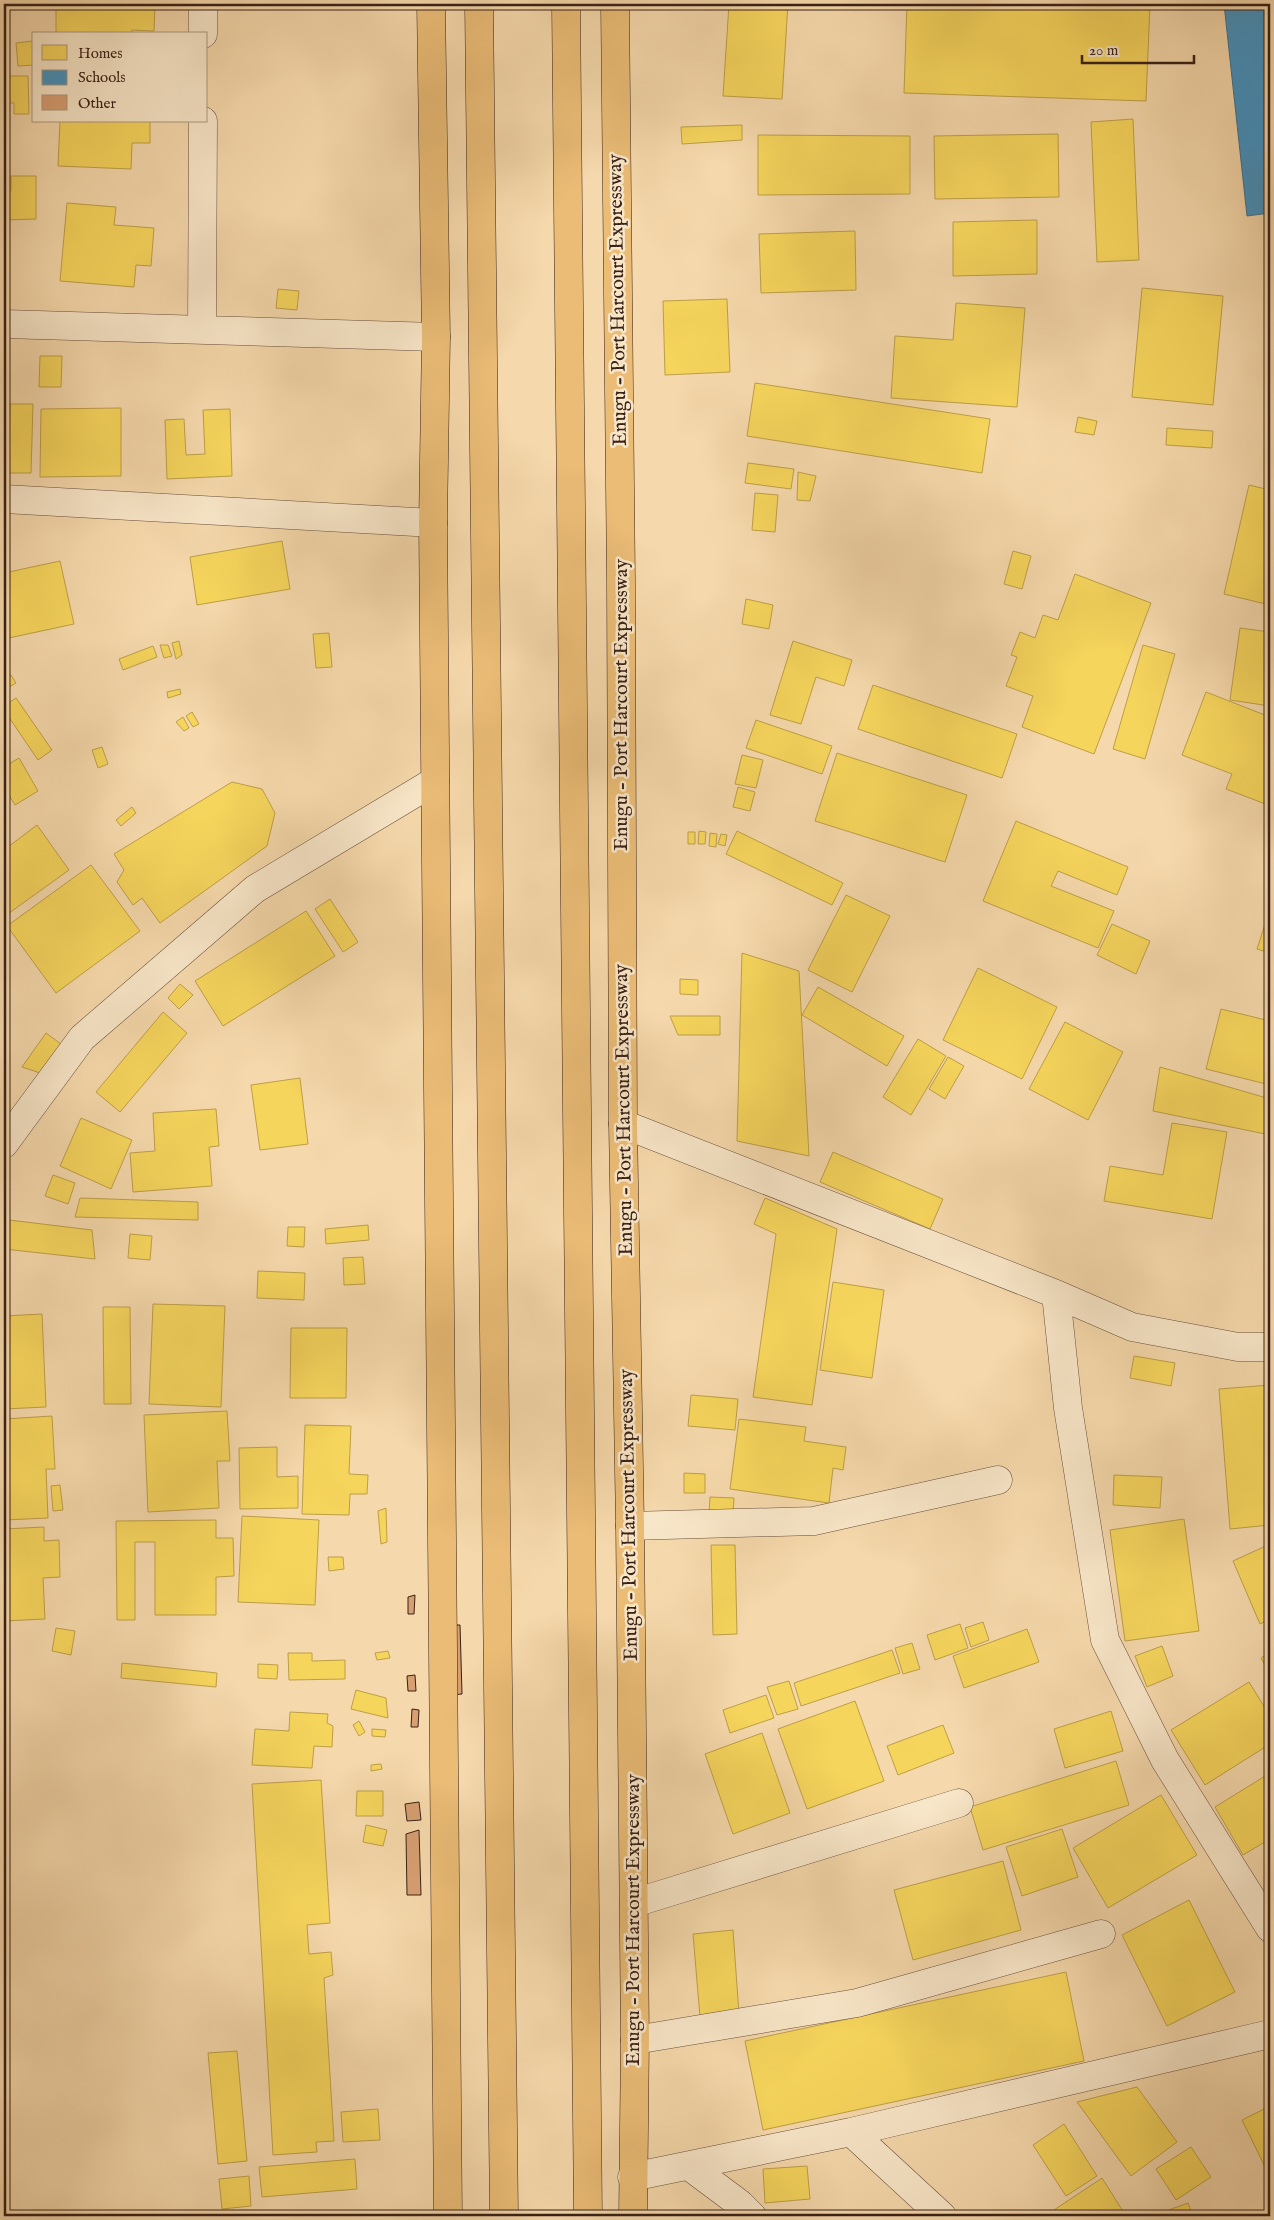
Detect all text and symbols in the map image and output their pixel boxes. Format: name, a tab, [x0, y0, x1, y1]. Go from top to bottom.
legend	[32, 32, 208, 122]
scale bar	[1082, 32, 1194, 64]
text: 20 m	[1089, 41, 1119, 60]
text: Homes	[78, 44, 122, 63]
text: Schools	[78, 68, 126, 87]
text: Other	[78, 94, 116, 113]
street label: Enugu - Port Harcourt Expressway	[603, 154, 633, 446]
street label: Enugu - Port Harcourt Expressway	[609, 559, 634, 851]
street label: Enugu - Port Harcourt Expressway	[609, 964, 639, 1256]
street label: Enugu - Port Harcourt Expressway	[614, 1369, 644, 1661]
street label: Enugu - Port Harcourt Expressway	[621, 1774, 646, 2066]

